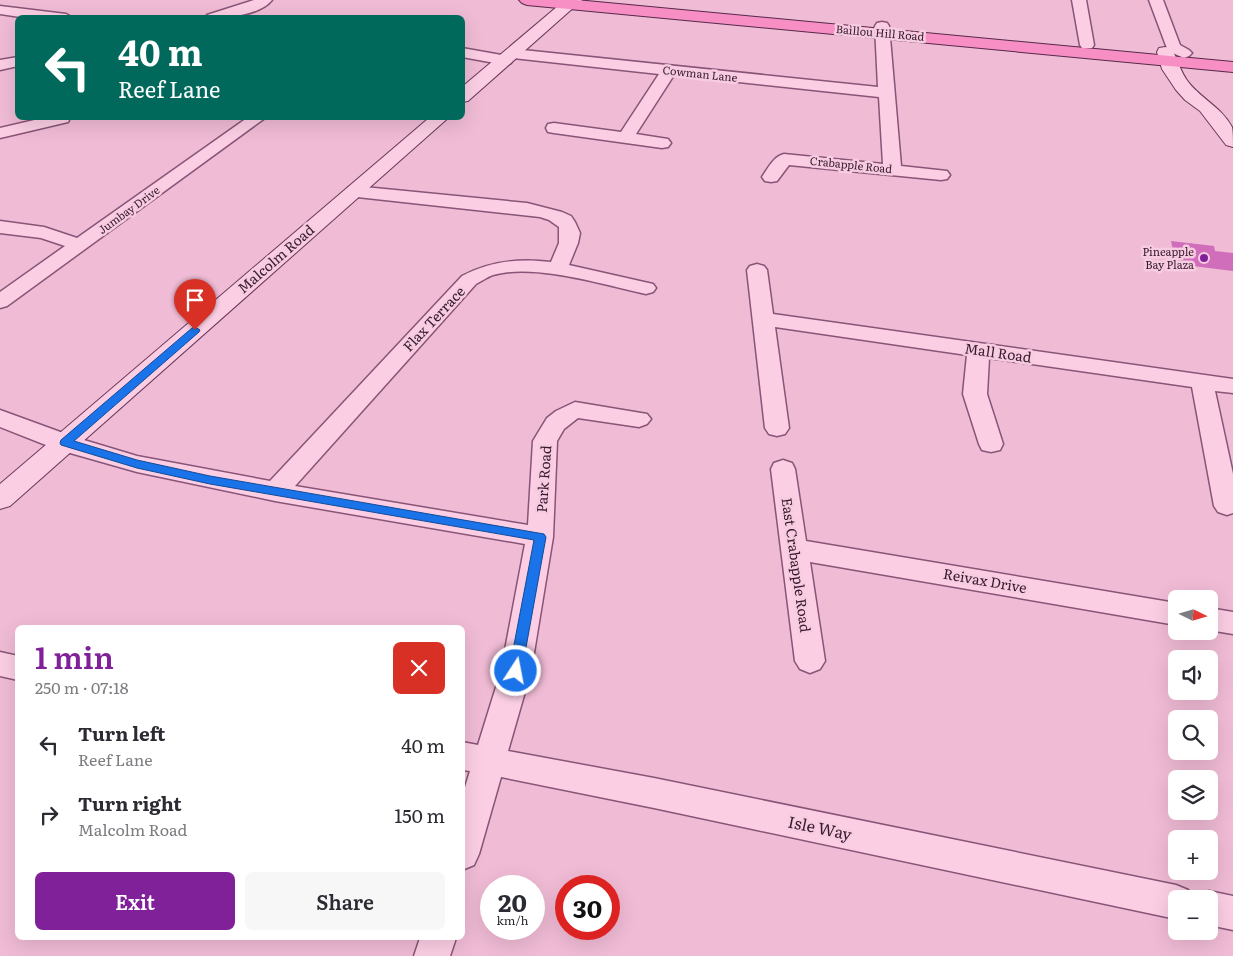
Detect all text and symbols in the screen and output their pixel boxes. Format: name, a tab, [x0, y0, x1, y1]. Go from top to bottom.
street label: Baillou Hill Road	[835, 20, 925, 44]
text: 40 m	[118, 25, 203, 77]
icon: left	[35, 35, 100, 100]
street label: Cowman Lane	[662, 61, 739, 85]
text: Reef Lane	[118, 72, 221, 105]
street label: Crabapple Road	[809, 152, 893, 176]
street label: Jumbay Drive	[94, 181, 163, 237]
street label: Malcolm Road	[233, 219, 318, 297]
place label: Pineapple Bay Plaza	[1142, 243, 1194, 272]
marker: Pineapple Bay Plaza	[1198, 252, 1210, 264]
pin	[174, 279, 216, 330]
street label: Flax Terrace	[398, 281, 469, 355]
icon: arrive	[181, 286, 209, 314]
street label: Mall Road	[963, 337, 1033, 367]
street label: Park Road	[531, 444, 555, 513]
street label: East Crabapple Road	[778, 496, 816, 634]
street label: Reivax Drive	[942, 563, 1028, 597]
north arrow	[1168, 590, 1218, 640]
map controls	[1168, 590, 1218, 940]
text: 1 min	[35, 634, 114, 678]
button: close	[393, 642, 445, 694]
position arrow	[489, 644, 541, 696]
button: sound	[1168, 650, 1218, 700]
text: 250 m · 07:18	[35, 675, 129, 699]
button: search	[1168, 710, 1218, 760]
text: Turn left	[78, 719, 165, 747]
icon: left	[35, 731, 63, 759]
text: 40 m	[401, 731, 445, 759]
text: Reef Lane	[78, 747, 153, 771]
button: layers	[1168, 770, 1218, 820]
text: Turn right	[78, 789, 182, 817]
icon: right	[35, 801, 63, 829]
text: 150 m	[394, 801, 445, 829]
street label: Isle Way	[786, 809, 855, 846]
text: Malcolm Road	[78, 817, 187, 841]
button: +	[1168, 830, 1218, 880]
button: Exit	[35, 872, 235, 930]
button: Share	[245, 872, 445, 930]
speed limit sign: 30	[555, 875, 620, 940]
text: 20	[498, 883, 527, 920]
button: −	[1168, 890, 1218, 940]
text: km/h	[497, 911, 528, 929]

